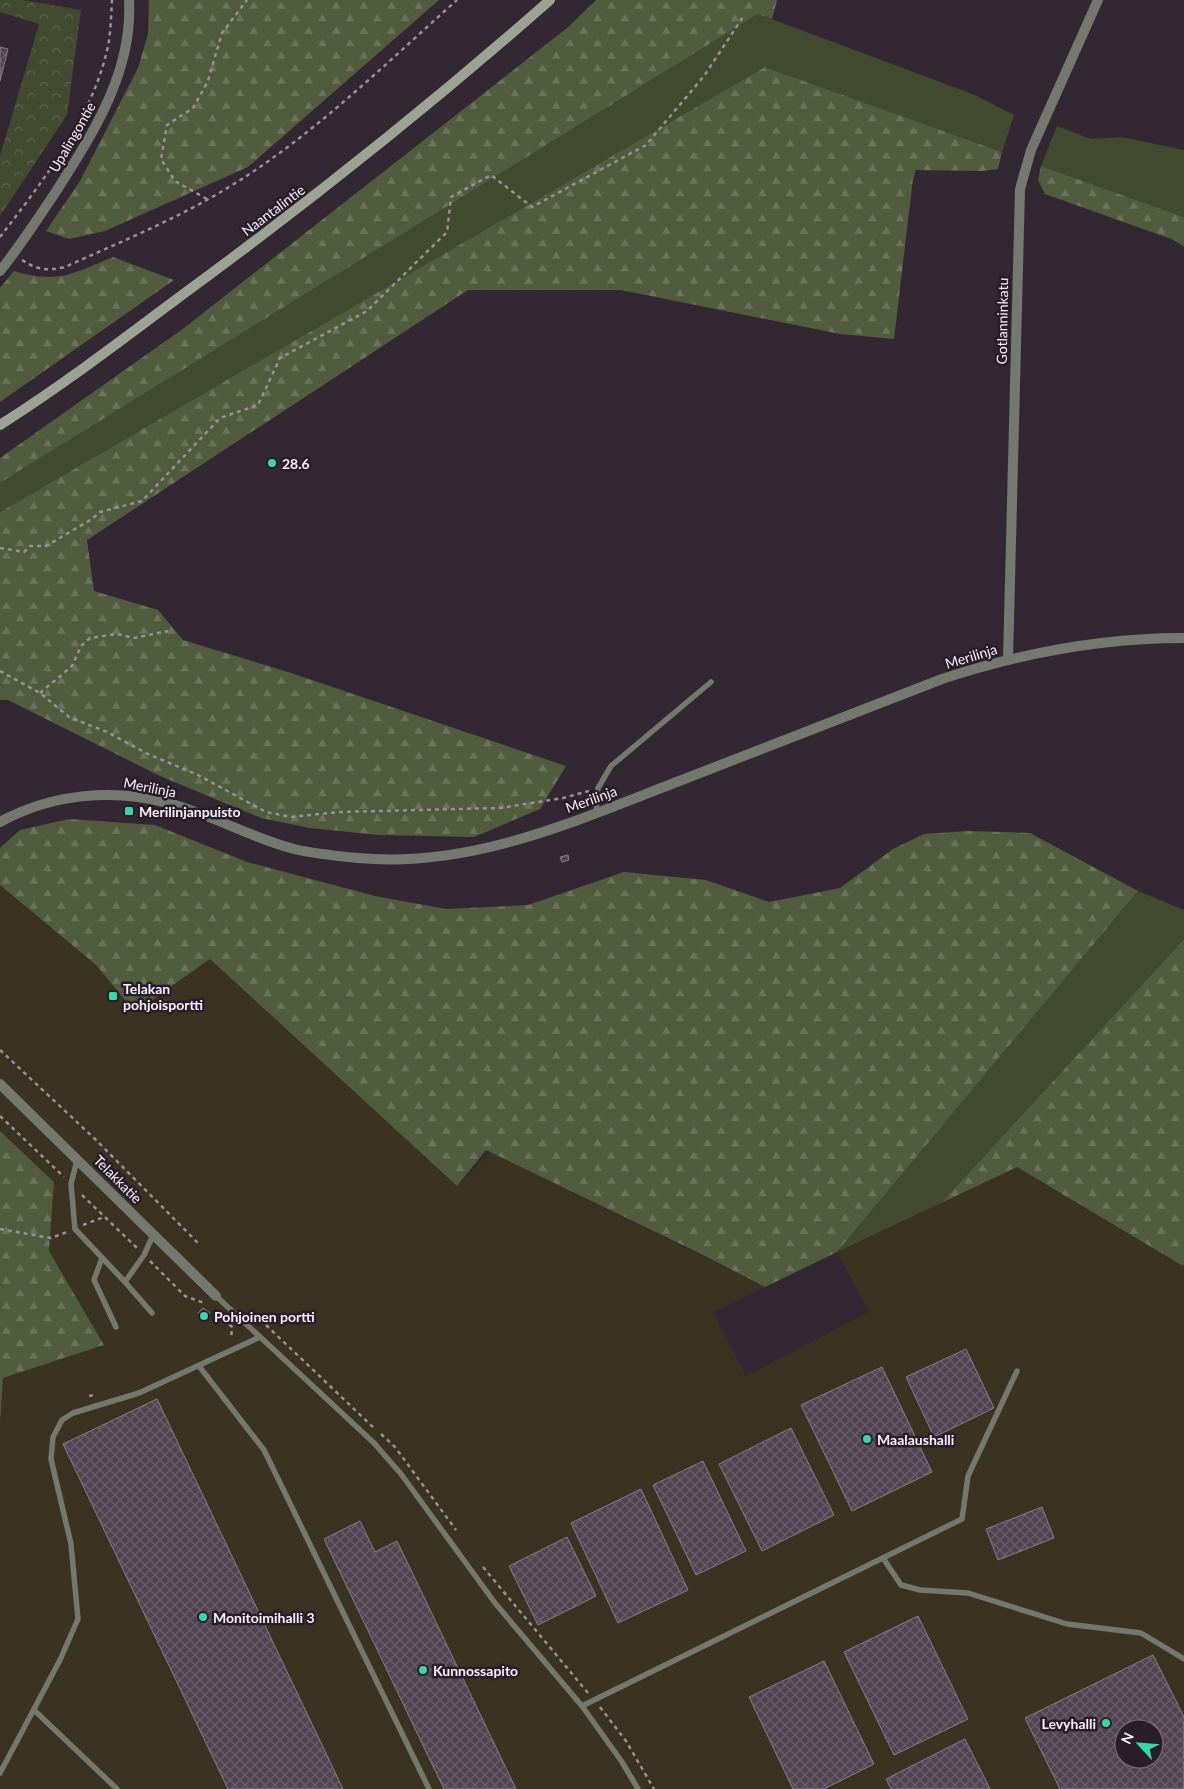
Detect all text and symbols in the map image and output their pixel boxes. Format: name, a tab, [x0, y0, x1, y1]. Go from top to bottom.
street label: Upalingontie	[45, 99, 99, 175]
street label: Naantalintie	[238, 181, 308, 239]
street label: Gotlanninkatu	[993, 277, 1011, 365]
place label: 28.6	[282, 455, 310, 472]
marker: 28.6	[266, 457, 278, 469]
street label: Merilinja	[943, 640, 999, 672]
street label: Merilinja	[122, 774, 178, 800]
street label: Merilinja	[563, 782, 619, 816]
place label: Merilinjanpuisto	[139, 803, 241, 820]
marker: Merilinjanpuisto	[123, 805, 135, 817]
place label: Telakan pohjoisportti	[123, 980, 203, 1013]
marker: Telakan pohjoisportti	[107, 990, 119, 1002]
street label: Telakkatie	[90, 1151, 146, 1207]
place label: Pohjoinen portti	[214, 1308, 315, 1325]
marker: Pohjoinen portti	[198, 1310, 210, 1322]
place label: Maalaushalli	[877, 1431, 954, 1448]
marker: Maalaushalli	[861, 1433, 873, 1445]
place label: Monitoimihalli 3	[213, 1609, 315, 1626]
marker: Monitoimihalli 3	[197, 1611, 209, 1623]
place label: Kunnossapito	[433, 1662, 518, 1679]
marker: Kunnossapito	[417, 1664, 429, 1676]
place label: Levyhalli	[1042, 1715, 1096, 1732]
marker: Levyhalli	[1100, 1717, 1112, 1729]
north arrow	[1114, 1719, 1164, 1769]
text: N	[1117, 1730, 1137, 1747]

